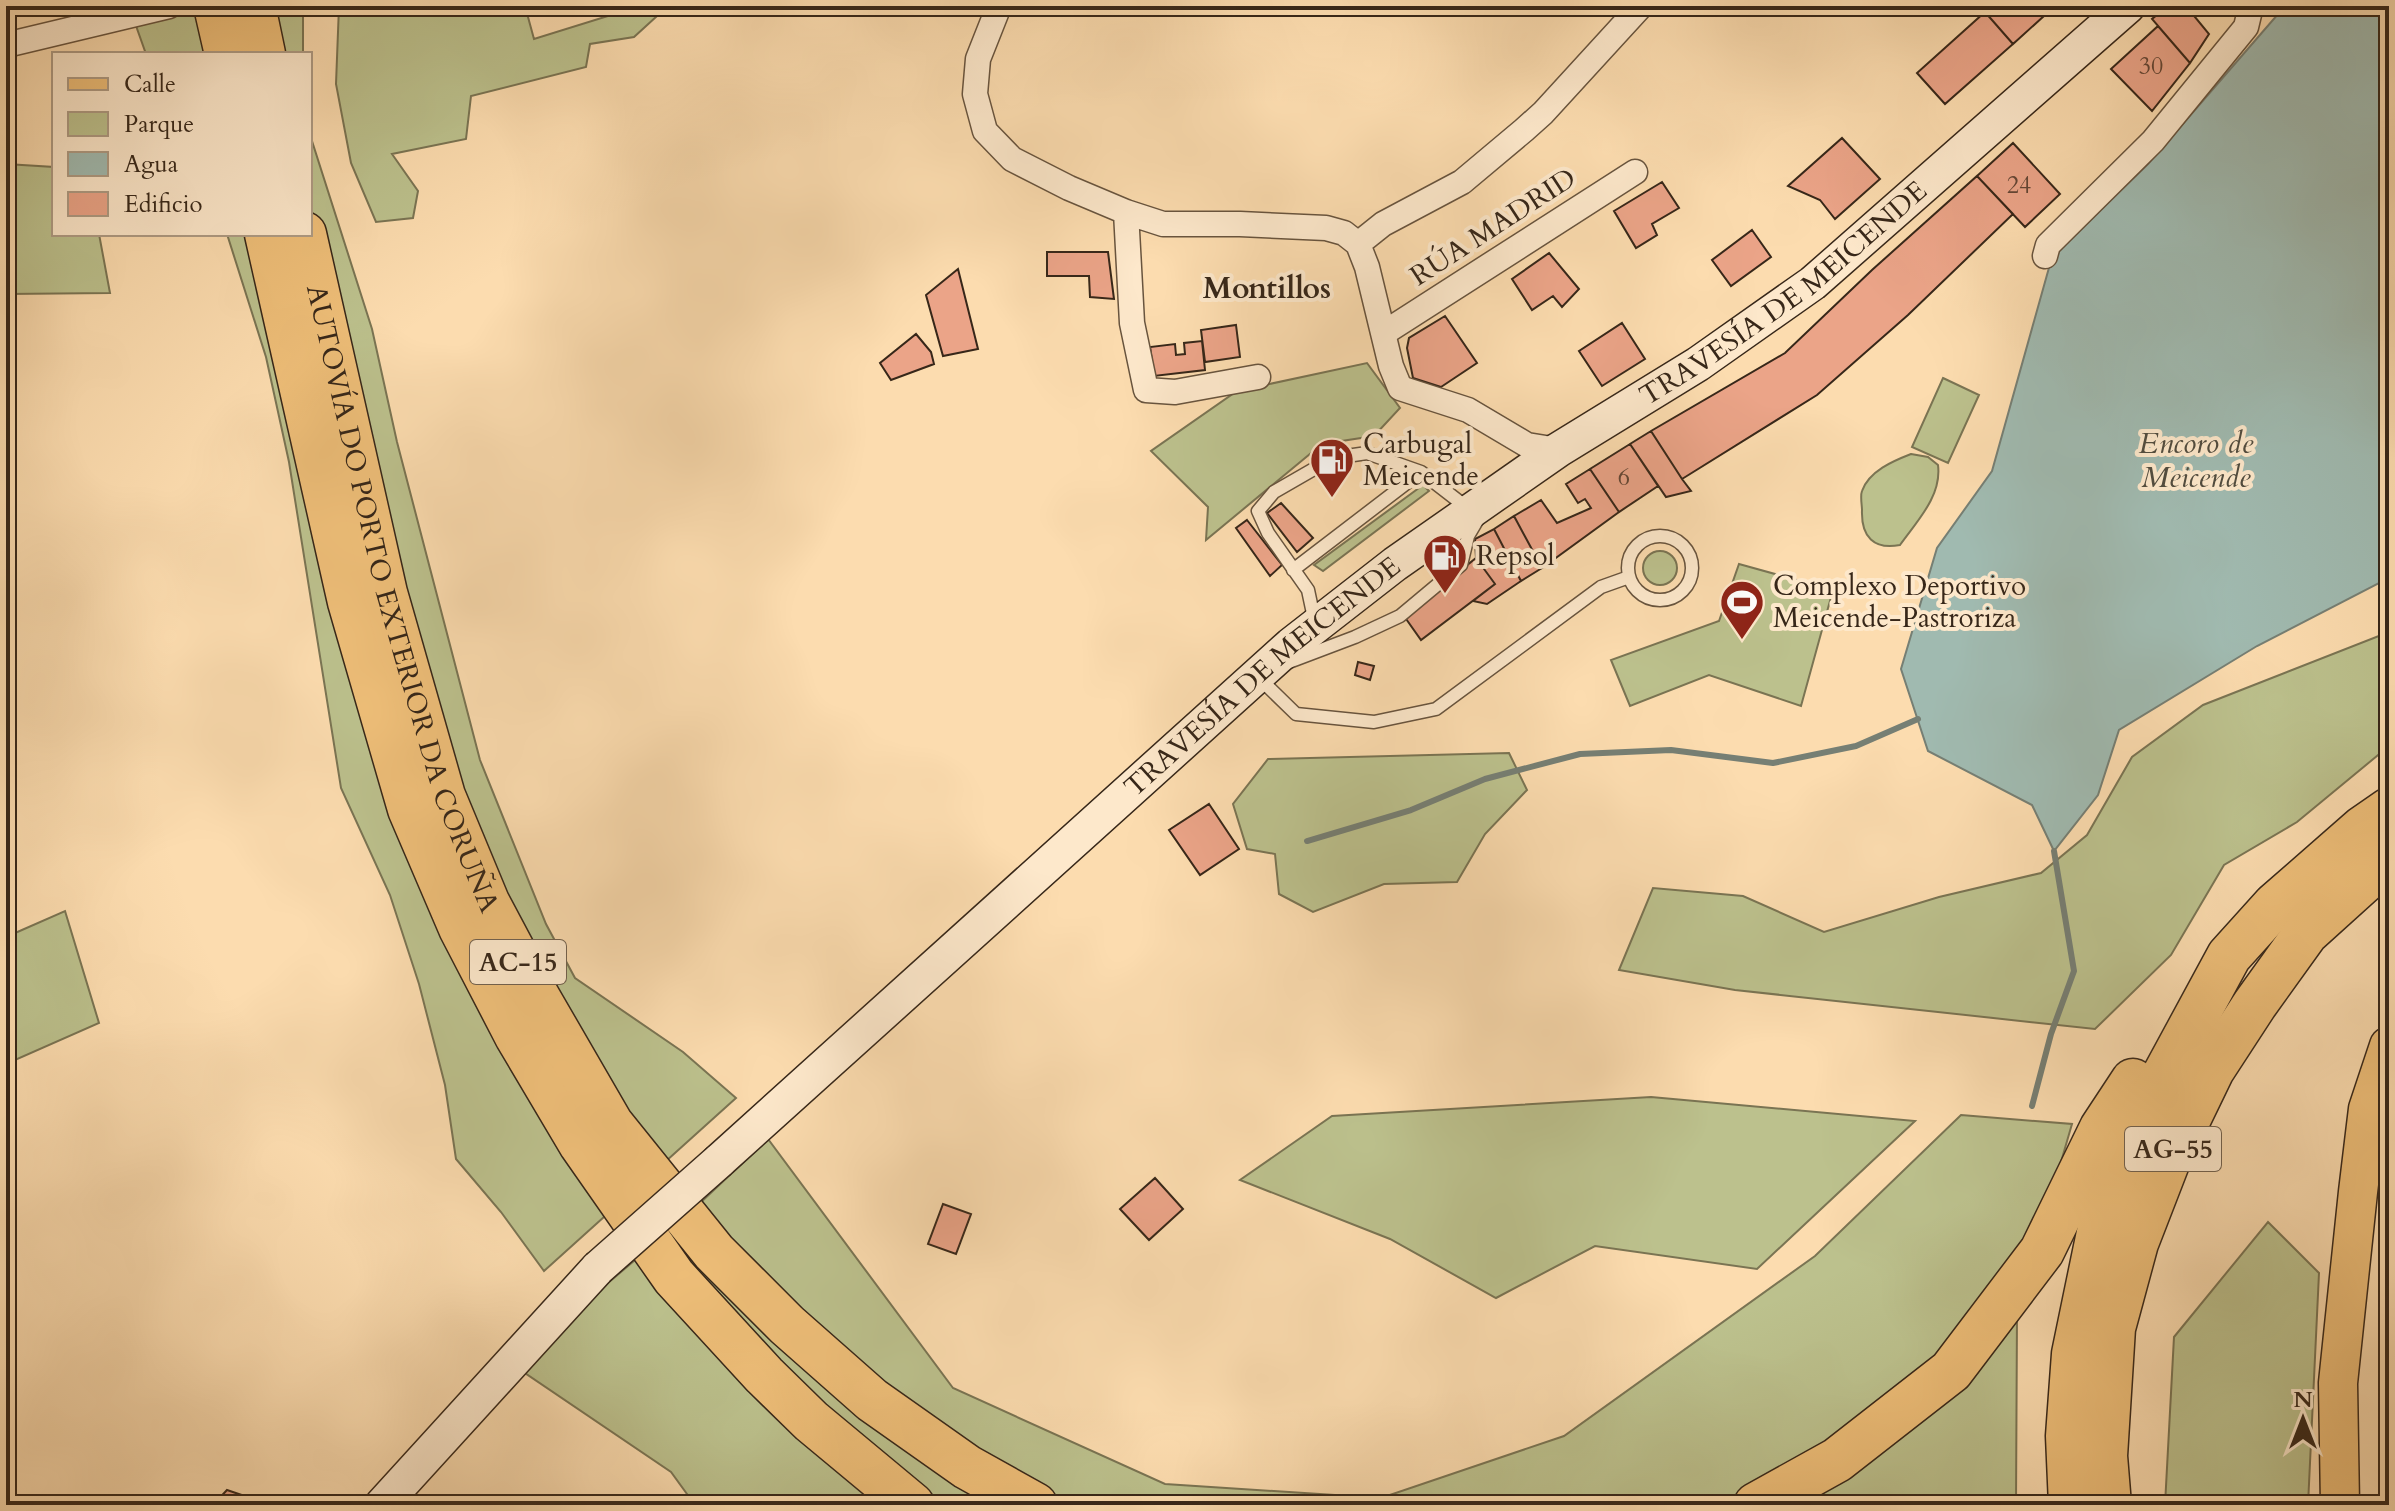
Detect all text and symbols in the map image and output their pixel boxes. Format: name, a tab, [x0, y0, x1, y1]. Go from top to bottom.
house number: 30	[2139, 50, 2163, 83]
legend	[52, 52, 312, 236]
text: Calle	[124, 68, 176, 101]
text: Parque	[124, 108, 194, 141]
text: Agua	[124, 148, 179, 181]
street label: RÚA MADRID	[1403, 159, 1583, 295]
house number: 24	[2007, 169, 2031, 202]
street label: TRAVESÍA DE MEICENDE	[1632, 172, 1935, 414]
text: Edificio	[124, 188, 203, 221]
district label: Montillos	[1203, 268, 1331, 309]
street label: AUTOVÍA DO PORTO EXTERIOR DA CORUÑA	[297, 281, 508, 918]
water label: Encoro de Meicende	[2139, 423, 2254, 498]
place label: Carbugal Meicende	[1363, 425, 1479, 495]
fuel station icon: Carbugal Meicende	[1308, 436, 1356, 499]
house number: 6	[1618, 461, 1630, 494]
fuel station icon: Repsol	[1421, 532, 1469, 595]
place label: Repsol	[1476, 537, 1555, 575]
street label: TRAVESÍA DE MEICENDE	[1116, 548, 1408, 805]
place label: Complexo Deportivo Meicende-Pastroriza	[1773, 567, 2026, 637]
sports icon: Complexo Deportivo Meicende-Pastroriza	[1718, 578, 1766, 641]
road number: AC-15	[470, 940, 566, 984]
road number: AG-55	[2125, 1127, 2221, 1171]
north arrow	[2263, 1379, 2343, 1459]
text: N	[2293, 1385, 2313, 1415]

